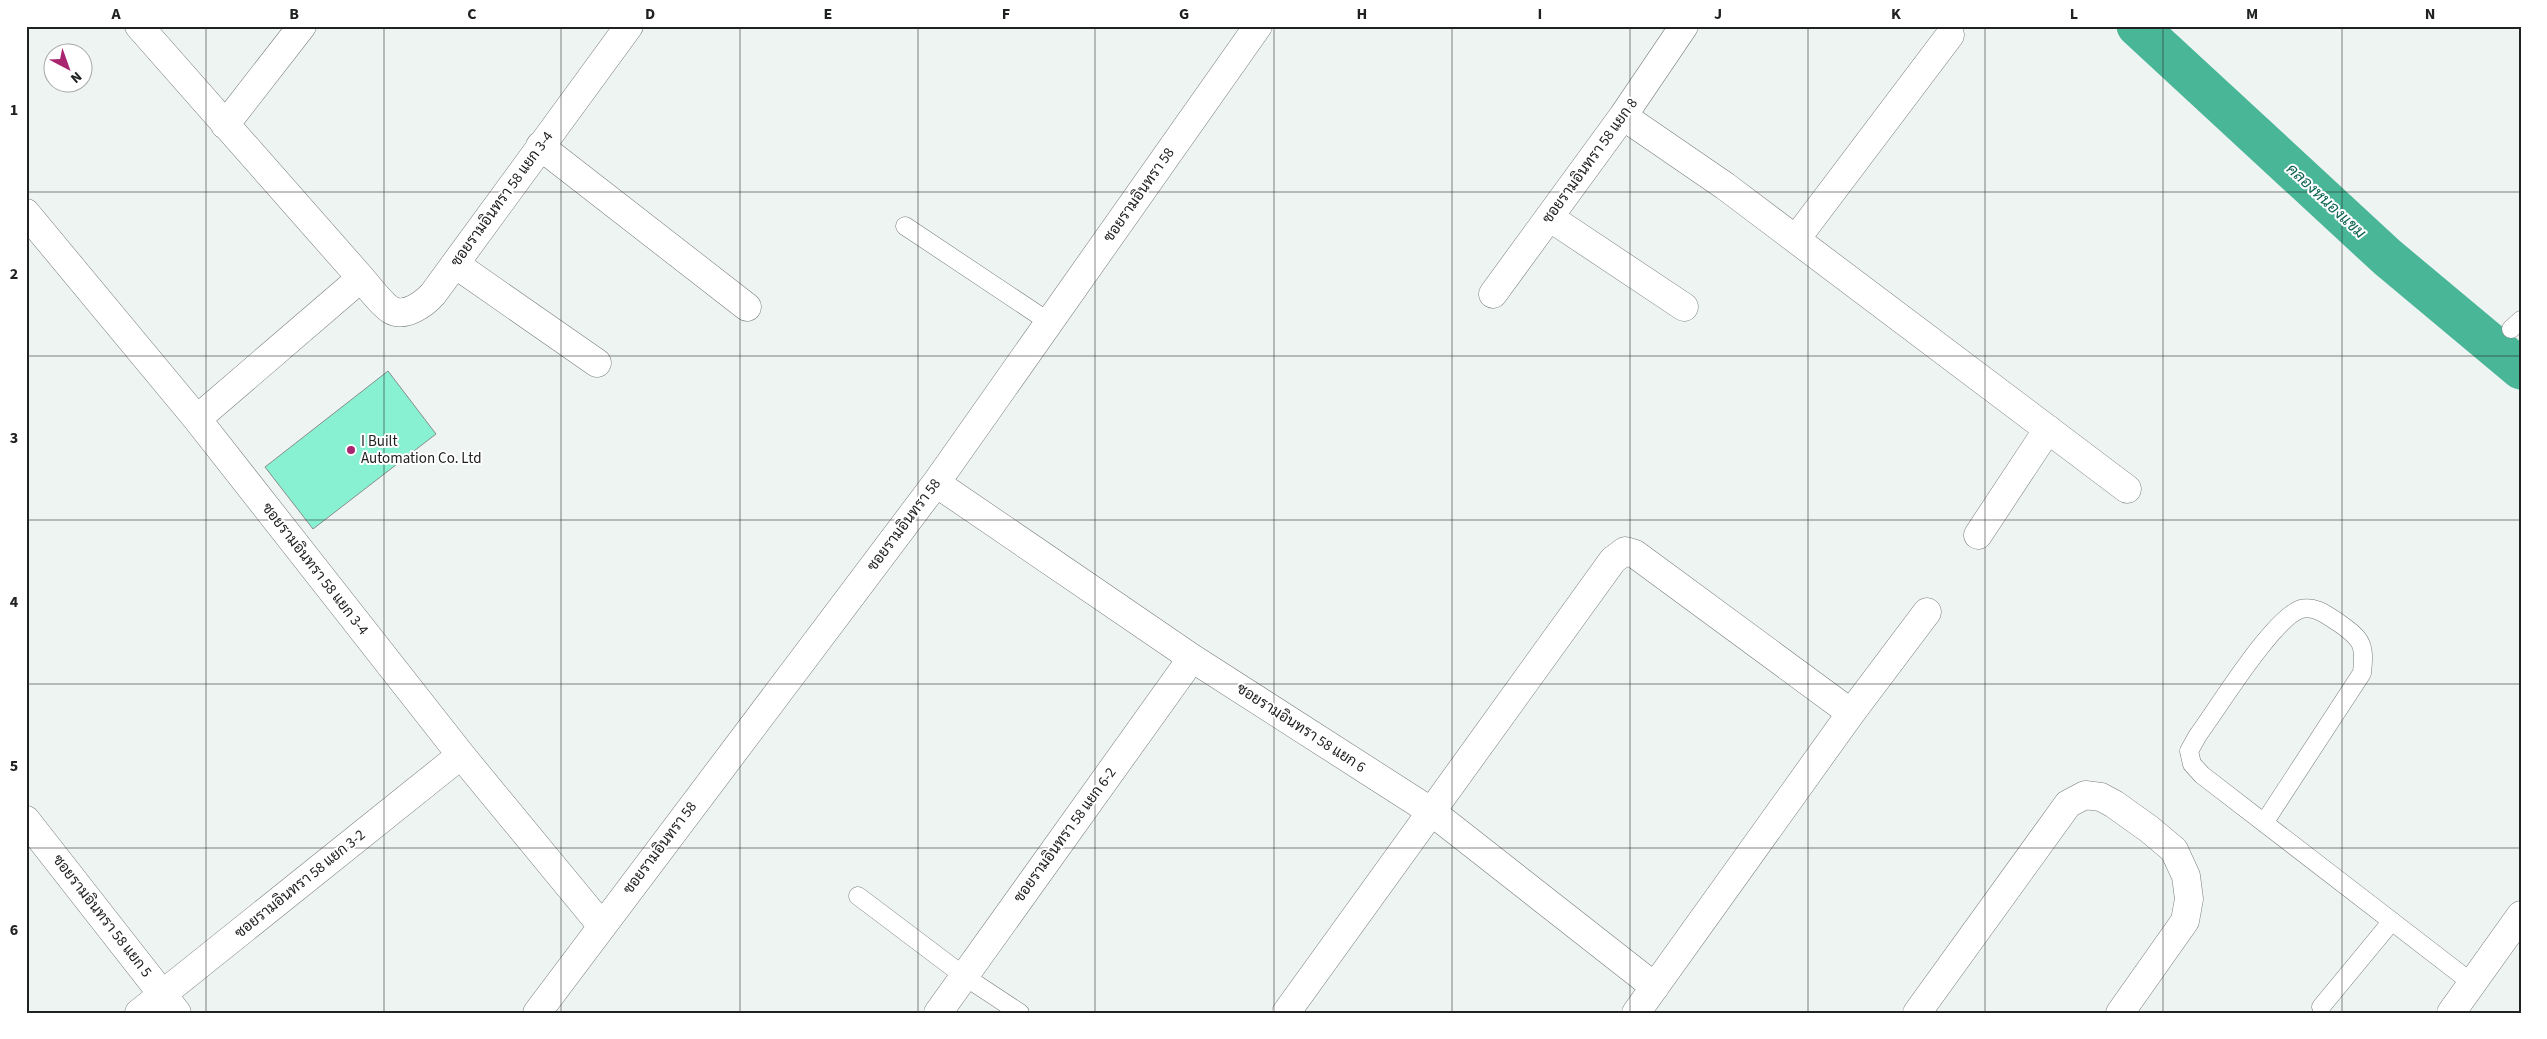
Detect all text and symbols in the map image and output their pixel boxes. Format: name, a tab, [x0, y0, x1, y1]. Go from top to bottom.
text: A	[110, 3, 121, 25]
text: B	[289, 3, 299, 25]
text: C	[467, 3, 477, 25]
text: D	[645, 3, 655, 25]
text: E	[824, 3, 832, 25]
text: F	[1002, 3, 1010, 25]
text: G	[1179, 3, 1189, 25]
text: H	[1357, 3, 1367, 25]
text: I	[1538, 3, 1542, 25]
text: J	[1714, 3, 1722, 25]
text: K	[1891, 3, 1901, 25]
text: L	[2070, 3, 2078, 25]
text: M	[2246, 3, 2258, 25]
text: N	[2425, 3, 2435, 25]
north arrow	[42, 42, 92, 92]
text: N	[66, 66, 86, 88]
street label: ซอยรามอินทรา 58 แยก 8	[1537, 94, 1643, 228]
text: 1	[10, 99, 18, 121]
street label: ซอยรามอินทรา 58 แยก 3-4	[446, 127, 559, 271]
street label: ซอยรามอินทรา 58	[1099, 144, 1179, 246]
water label: คลองหนองแขม	[2281, 158, 2371, 244]
text: 2	[10, 263, 18, 285]
text: 3	[10, 427, 18, 449]
place label: I Built Automation Co. Ltd	[361, 431, 482, 469]
marker: I Built Automation Co. Ltd	[345, 444, 357, 456]
street label: ซอยรามอินทรา 58	[862, 474, 946, 576]
street label: ซอยรามอินทรา 58 แยก 3-4	[257, 499, 374, 640]
text: 4	[10, 591, 19, 613]
street label: ซอยรามอินทรา 58 แยก 6	[1232, 678, 1370, 778]
text: 5	[10, 755, 18, 777]
street label: ซอยรามอินทรา 58 แยก 6-2	[1009, 763, 1121, 907]
street label: ซอยรามอินทรา 58	[618, 797, 702, 899]
street label: ซอยรามอินทรา 58 แยก 3-2	[230, 825, 370, 943]
street label: ซอยรามอินทรา 58 แยก 5	[47, 850, 157, 982]
text: 6	[10, 919, 18, 941]

